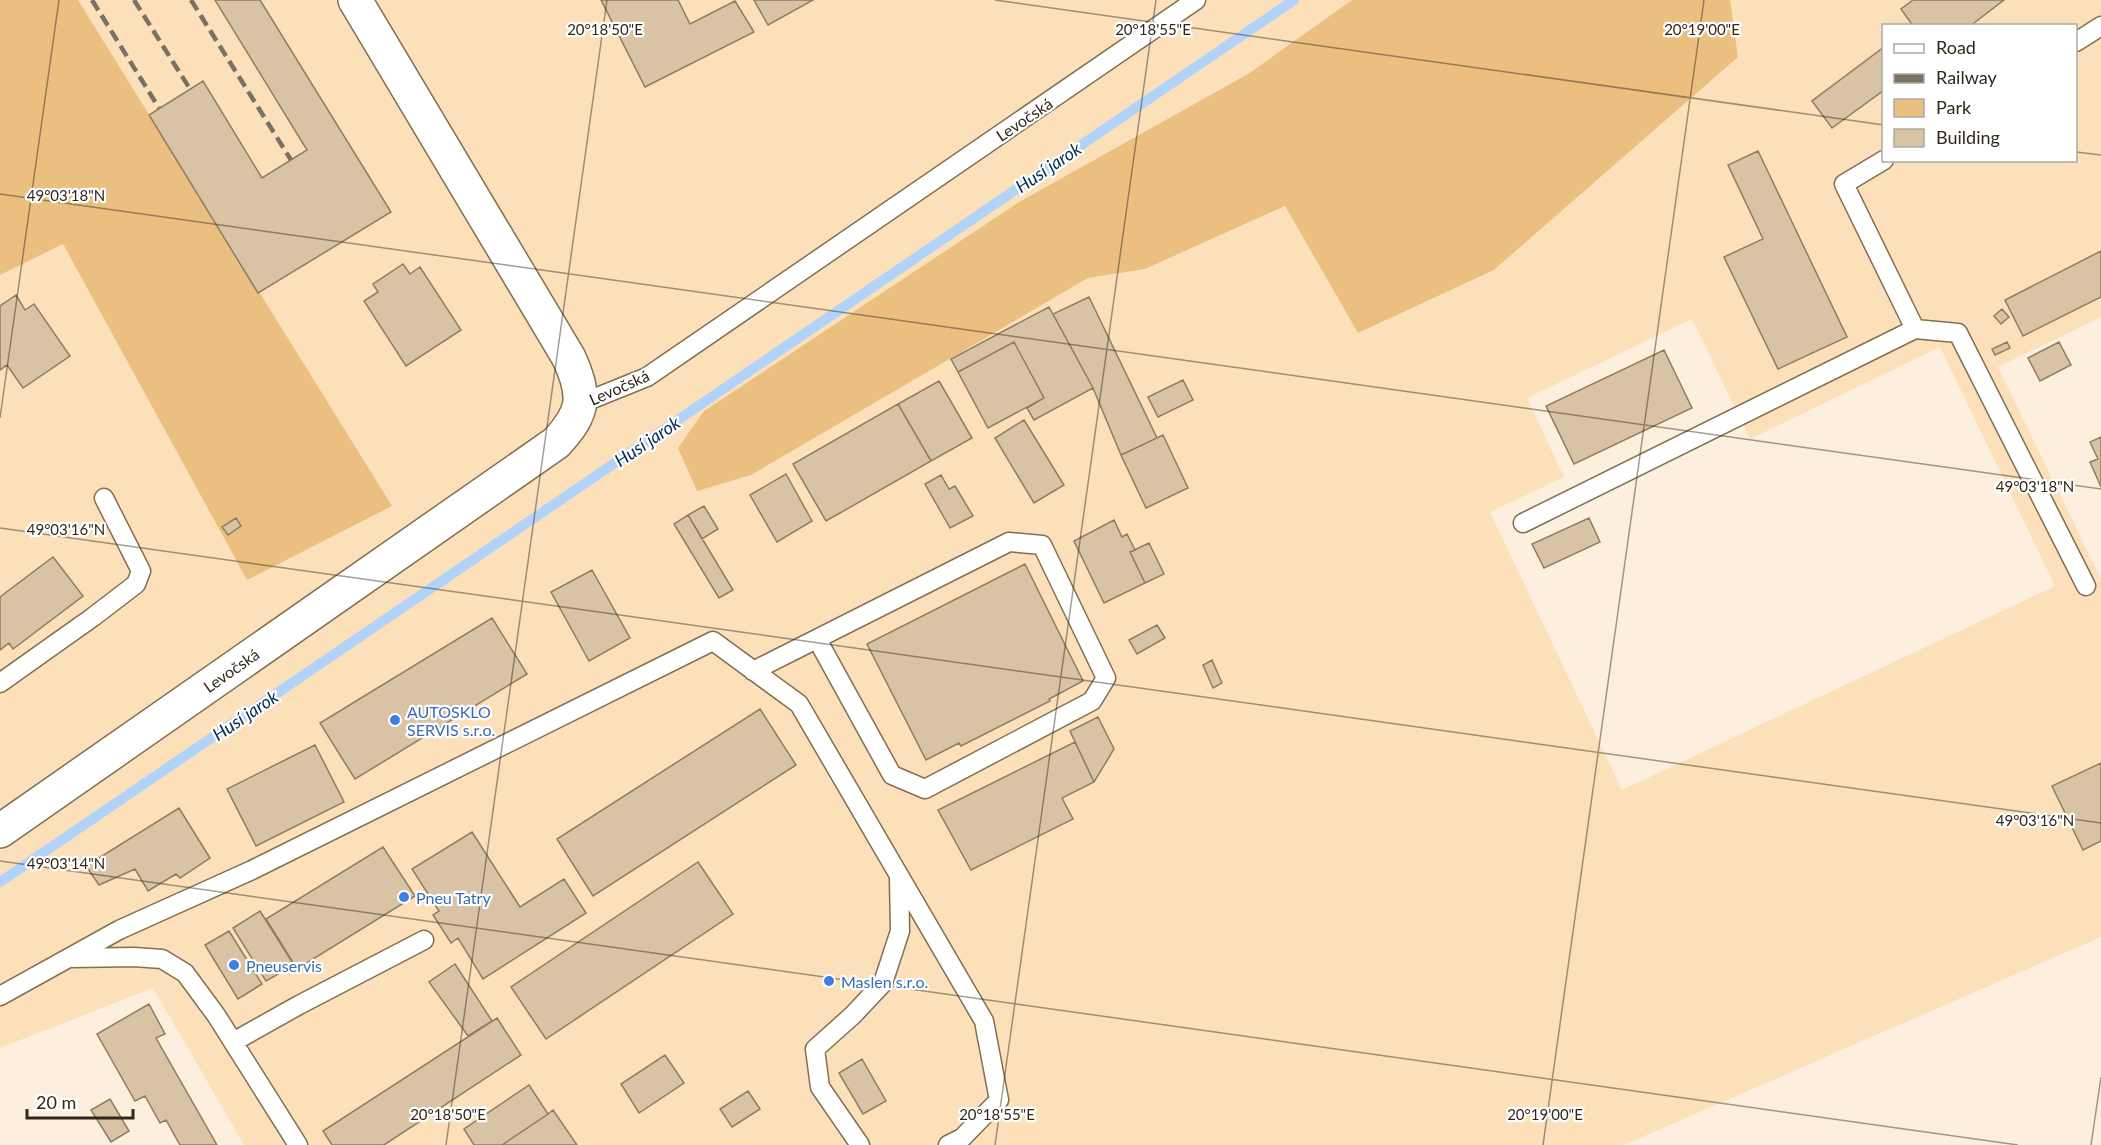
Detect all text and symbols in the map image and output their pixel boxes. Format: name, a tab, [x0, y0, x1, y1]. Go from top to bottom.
text: 20°18'50"E	[567, 20, 643, 38]
text: 20°18'55"E	[1115, 20, 1191, 38]
text: 20°19'00"E	[1664, 20, 1740, 38]
legend	[1882, 24, 2077, 162]
text: Road	[1936, 36, 1976, 58]
text: Railway	[1936, 66, 1997, 88]
street label: Levočská	[992, 93, 1056, 145]
text: Park	[1936, 96, 1972, 118]
text: Building	[1936, 126, 2000, 148]
water label: Husí jarok	[1011, 137, 1086, 197]
text: 49°03'18"N	[27, 186, 105, 204]
street label: Levočská	[586, 365, 652, 409]
water label: Husí jarok	[610, 411, 685, 471]
text: 49°03'18"N	[1996, 477, 2074, 495]
text: 49°03'16"N	[27, 520, 105, 538]
street label: Levočská	[199, 644, 263, 696]
water label: Husí jarok	[208, 685, 283, 745]
place label: AUTOSKLO SERVIS s.r.o.	[407, 702, 495, 739]
marker: AUTOSKLO SERVIS s.r.o.	[388, 713, 402, 727]
text: 49°03'16"N	[1996, 811, 2074, 829]
text: 49°03'14"N	[27, 854, 105, 872]
place label: Pneu Tatry	[416, 888, 491, 907]
marker: Pneu Tatry	[397, 890, 411, 904]
place label: Pneuservis	[246, 956, 322, 975]
marker: Pneuservis	[227, 958, 241, 972]
place label: Maslen s.r.o.	[841, 972, 928, 991]
marker: Maslen s.r.o.	[822, 974, 836, 988]
scale bar	[27, 1082, 134, 1120]
text: 20 m	[36, 1091, 76, 1113]
text: 20°18'50"E	[410, 1105, 486, 1123]
text: 20°18'55"E	[959, 1105, 1035, 1123]
text: 20°19'00"E	[1507, 1105, 1583, 1123]

